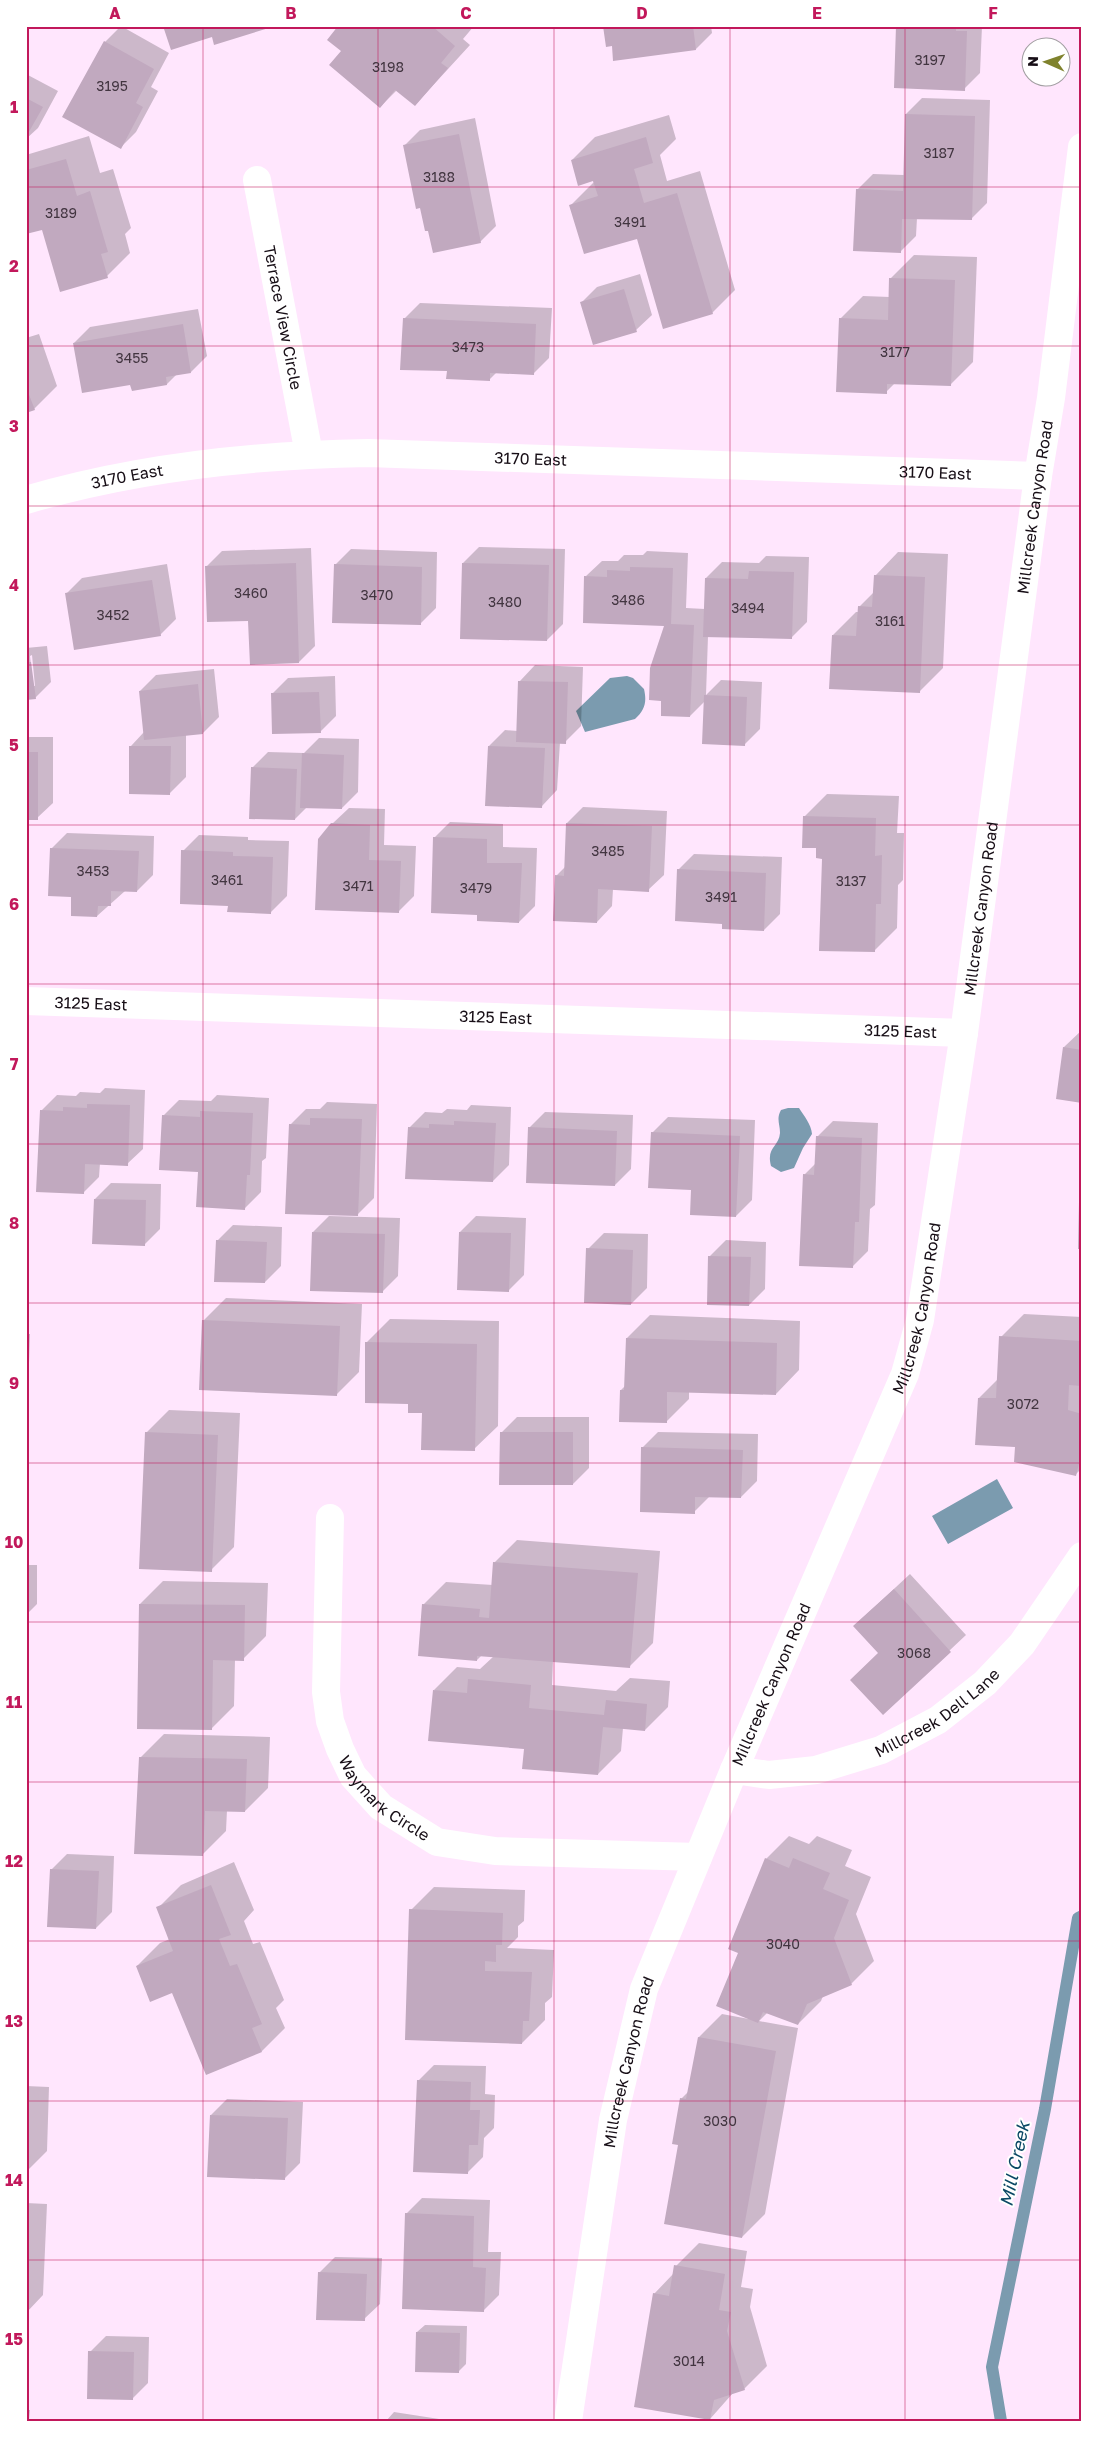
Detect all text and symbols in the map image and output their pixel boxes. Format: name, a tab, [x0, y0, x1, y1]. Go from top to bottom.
text: A	[109, 3, 121, 23]
text: B	[285, 3, 297, 23]
text: C	[460, 3, 472, 23]
text: D	[636, 3, 648, 23]
text: E	[812, 3, 822, 23]
text: F	[988, 3, 998, 23]
north arrow	[1020, 38, 1070, 88]
house number: 3197	[915, 51, 945, 68]
text: N	[1024, 56, 1041, 67]
house number: 3198	[372, 58, 404, 75]
house number: 3195	[96, 77, 128, 94]
text: 1	[10, 97, 18, 117]
house number: 3187	[924, 144, 954, 161]
house number: 3188	[423, 168, 455, 185]
house number: 3189	[45, 204, 77, 221]
house number: 3491	[614, 213, 646, 230]
street label: Terrace View Circle	[260, 244, 307, 391]
text: 2	[9, 256, 19, 276]
house number: 3473	[452, 338, 484, 355]
house number: 3177	[880, 343, 910, 360]
house number: 3455	[116, 349, 148, 366]
text: 3	[9, 416, 19, 436]
street label: Millcreek Canyon Road	[1012, 419, 1057, 595]
street label: 3170 East	[494, 447, 568, 470]
street label: 3170 East	[89, 460, 165, 493]
street label: 3170 East	[899, 461, 972, 484]
text: 4	[9, 575, 19, 595]
house number: 3460	[234, 584, 268, 601]
house number: 3470	[361, 586, 393, 603]
house number: 3486	[611, 591, 645, 608]
house number: 3480	[488, 593, 522, 610]
house number: 3494	[731, 599, 765, 616]
house number: 3452	[97, 606, 129, 623]
house number: 3161	[875, 612, 905, 629]
text: 5	[9, 735, 19, 755]
street label: Millcreek Canyon Road	[959, 820, 1002, 997]
house number: 3485	[591, 842, 625, 859]
house number: 3453	[76, 862, 110, 879]
house number: 3461	[211, 871, 243, 888]
house number: 3137	[836, 872, 866, 889]
house number: 3471	[343, 877, 374, 894]
house number: 3479	[460, 879, 492, 896]
house number: 3491	[705, 888, 737, 905]
text: 6	[9, 894, 19, 914]
street label: 3125 East	[54, 992, 128, 1014]
street label: 3125 East	[459, 1006, 533, 1028]
street label: 3125 East	[864, 1020, 937, 1042]
text: 7	[10, 1054, 19, 1074]
text: 8	[9, 1213, 19, 1233]
street label: Millcreek Canyon Road	[888, 1221, 945, 1397]
text: 9	[9, 1373, 19, 1393]
house number: 3072	[1007, 1395, 1039, 1412]
text: 10	[5, 1532, 23, 1552]
street label: Millcreek Canyon Road	[727, 1600, 815, 1769]
house number: 3068	[897, 1644, 931, 1661]
street label: Millcreek Dell Lane	[871, 1664, 1004, 1762]
text: 11	[6, 1692, 22, 1712]
street label: Waymark Circle	[335, 1752, 434, 1845]
text: 12	[5, 1851, 23, 1871]
house number: 3040	[766, 1935, 800, 1952]
street label: Millcreek Canyon Road	[599, 1973, 658, 2149]
text: 13	[5, 2011, 23, 2031]
house number: 3030	[703, 2112, 737, 2129]
water label: Mill Creek	[994, 2117, 1034, 2208]
text: 14	[5, 2170, 23, 2190]
text: 15	[5, 2329, 23, 2349]
house number: 3014	[673, 2352, 705, 2369]

